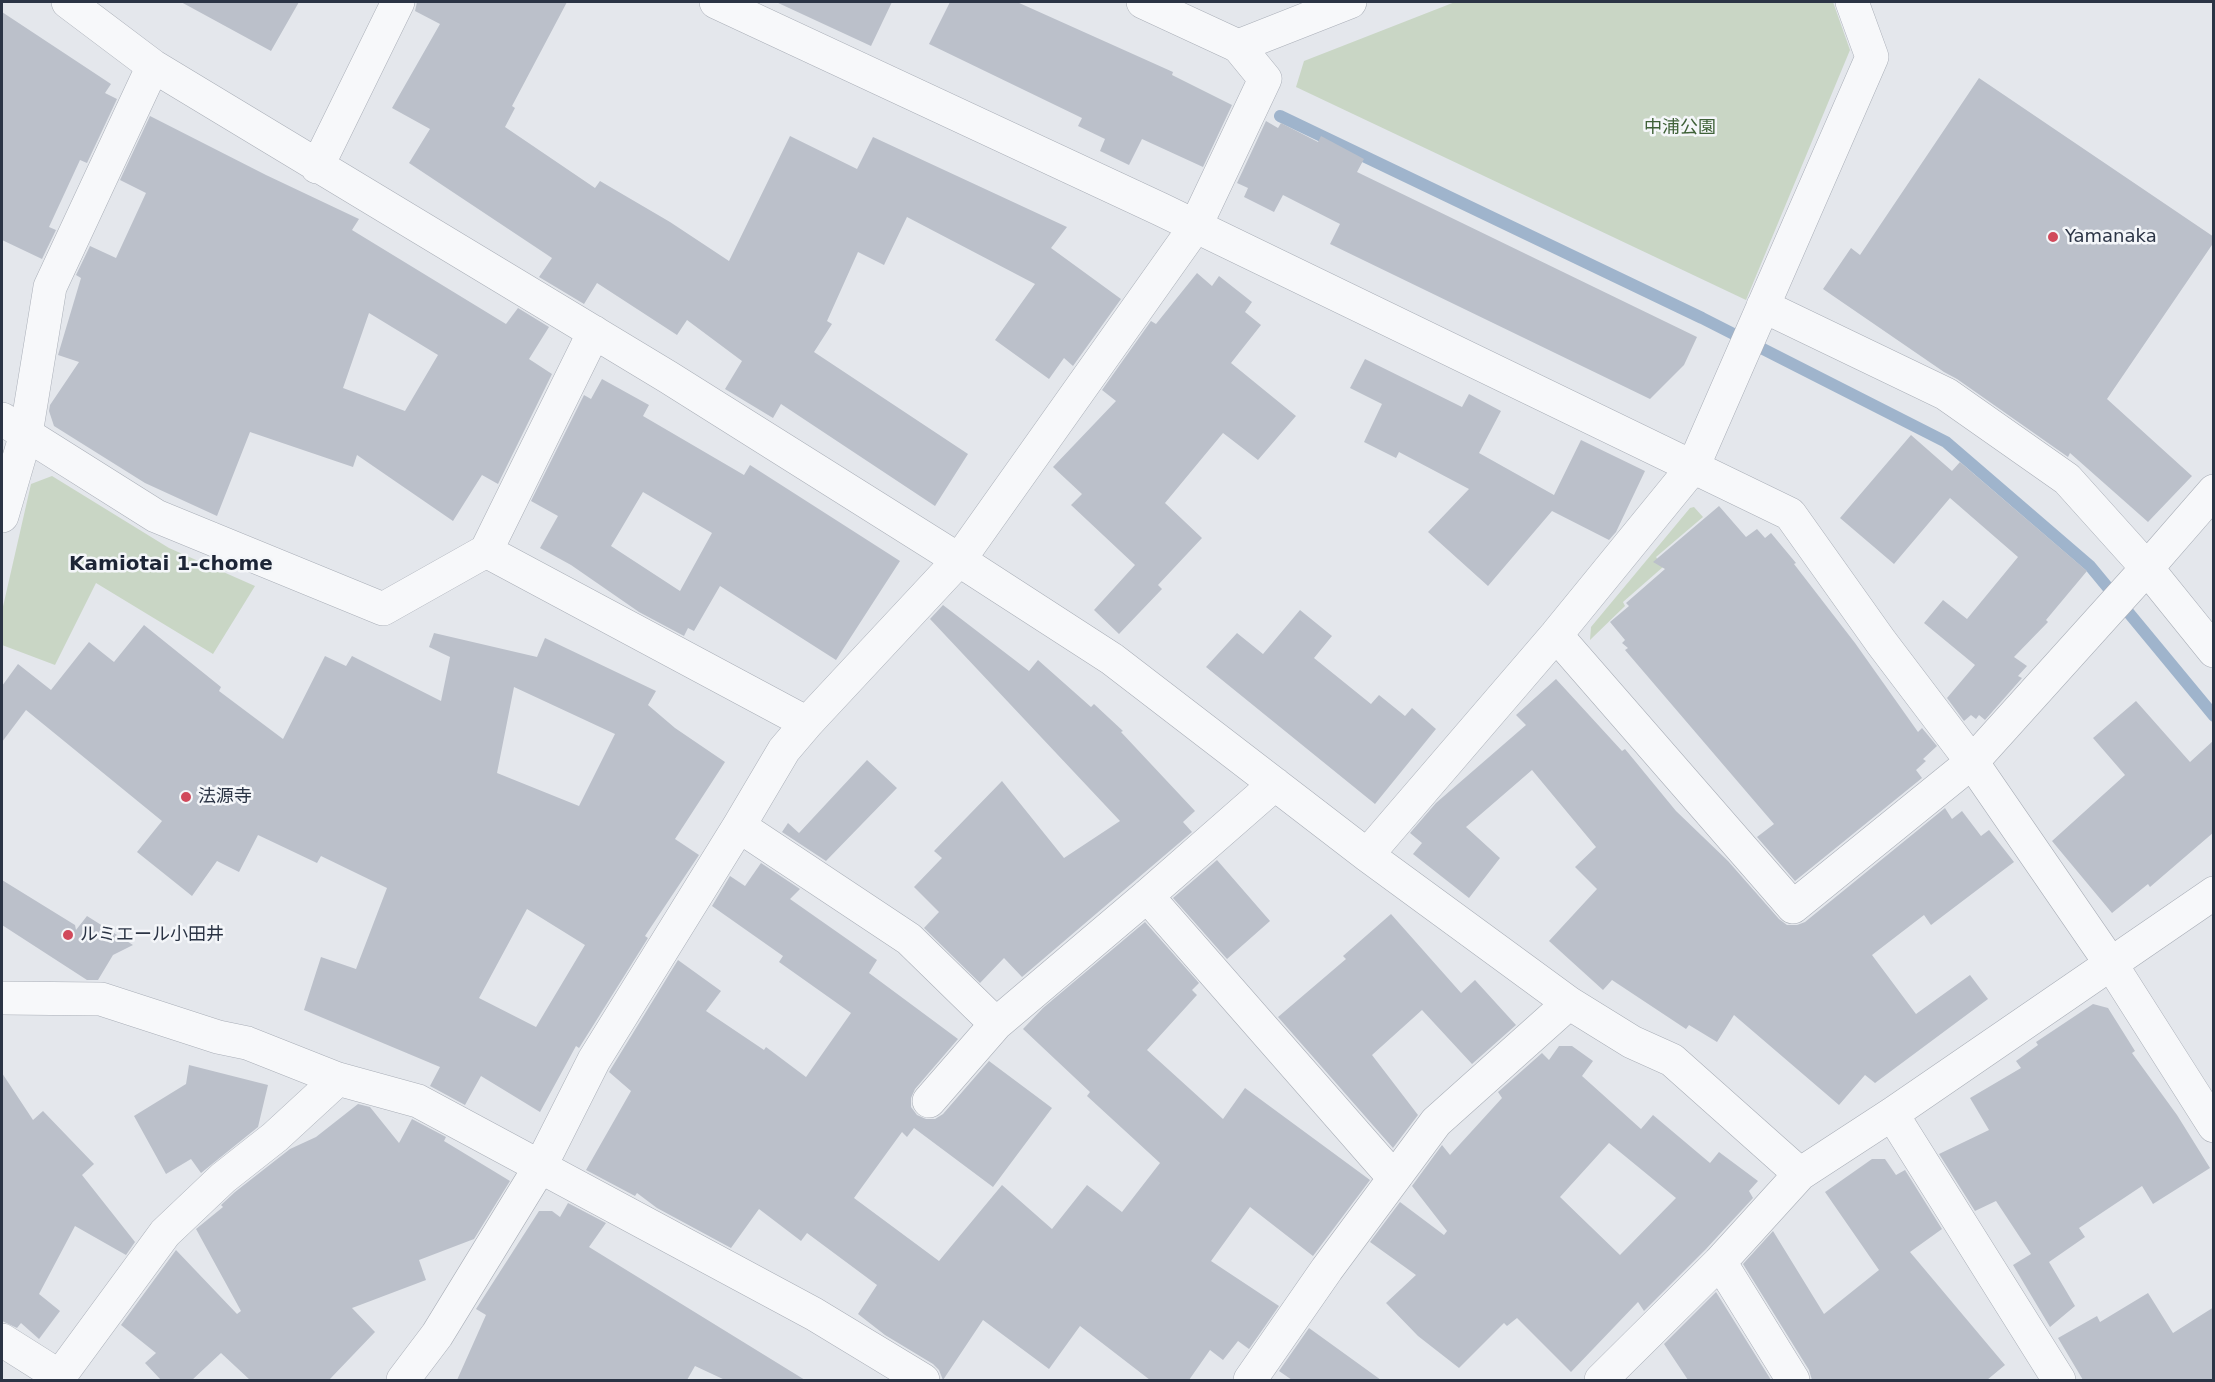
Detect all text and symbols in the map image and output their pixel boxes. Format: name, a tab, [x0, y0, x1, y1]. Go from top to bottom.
park label: 中浦公園	[1644, 117, 1716, 139]
place label: Yamanaka	[2065, 226, 2157, 248]
marker: Yamanaka	[2046, 230, 2060, 244]
district label: Kamiotai 1-chome	[69, 553, 273, 577]
place label: 法源寺	[198, 786, 252, 808]
marker: 法源寺	[179, 790, 193, 804]
place label: ルミエール小田井	[80, 924, 224, 946]
marker: ルミエール小田井	[61, 928, 75, 942]

